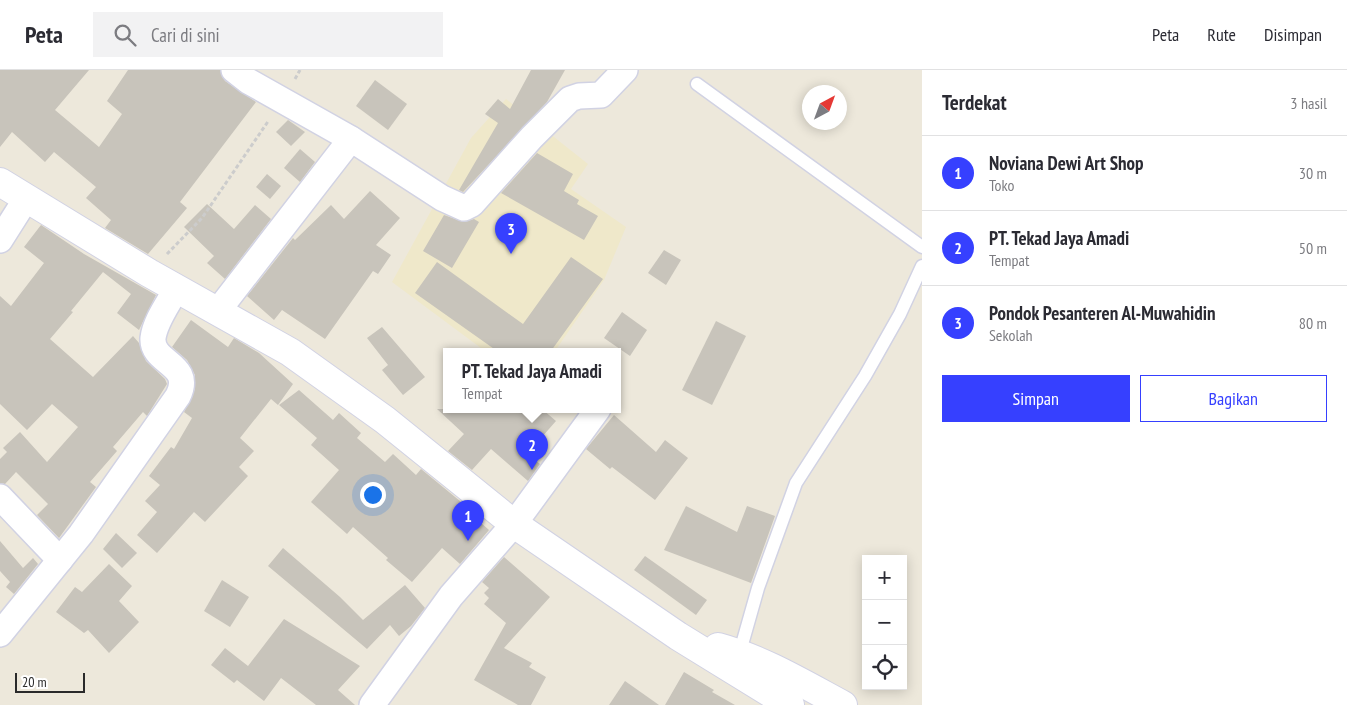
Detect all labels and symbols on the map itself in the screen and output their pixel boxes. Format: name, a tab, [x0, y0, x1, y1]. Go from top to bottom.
north arrow	[802, 85, 847, 130]
pin: 3	[495, 213, 527, 254]
pin: 2	[516, 429, 548, 470]
your location	[360, 482, 386, 508]
pin: 1	[452, 500, 484, 541]
scale bar	[15, 670, 85, 693]

